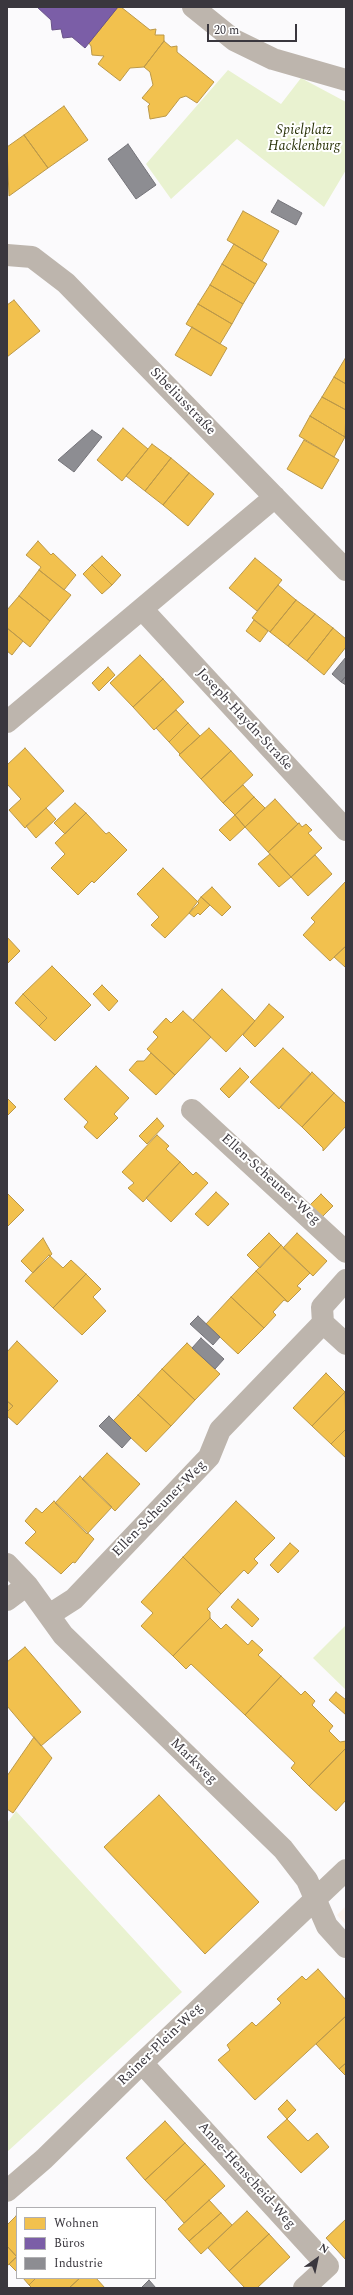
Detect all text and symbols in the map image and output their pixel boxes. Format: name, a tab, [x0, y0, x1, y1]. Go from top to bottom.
scale bar	[209, 16, 299, 42]
text: 20 m	[214, 21, 239, 40]
park label: Spielplatz Hacklenburg	[268, 123, 340, 156]
street label: Sibeliusstraße	[146, 365, 218, 439]
street label: Joseph-Haydn-Straße	[192, 665, 296, 775]
street label: Ellen-Scheuner-Weg	[217, 1131, 323, 1229]
street label: Ellen-Scheuner-Weg	[110, 1457, 210, 1561]
street label: Markweg	[166, 1736, 220, 1788]
street label: Rainer-Plein-Weg	[115, 2000, 207, 2090]
street label: Anne-Henscheid-Weg	[194, 2119, 298, 2233]
legend	[16, 2207, 156, 2279]
text: Wohnen	[54, 2214, 99, 2233]
text: Büros	[54, 2234, 85, 2253]
north arrow	[297, 2239, 337, 2279]
text: N	[315, 2239, 332, 2258]
text: Industrie	[54, 2254, 103, 2273]

